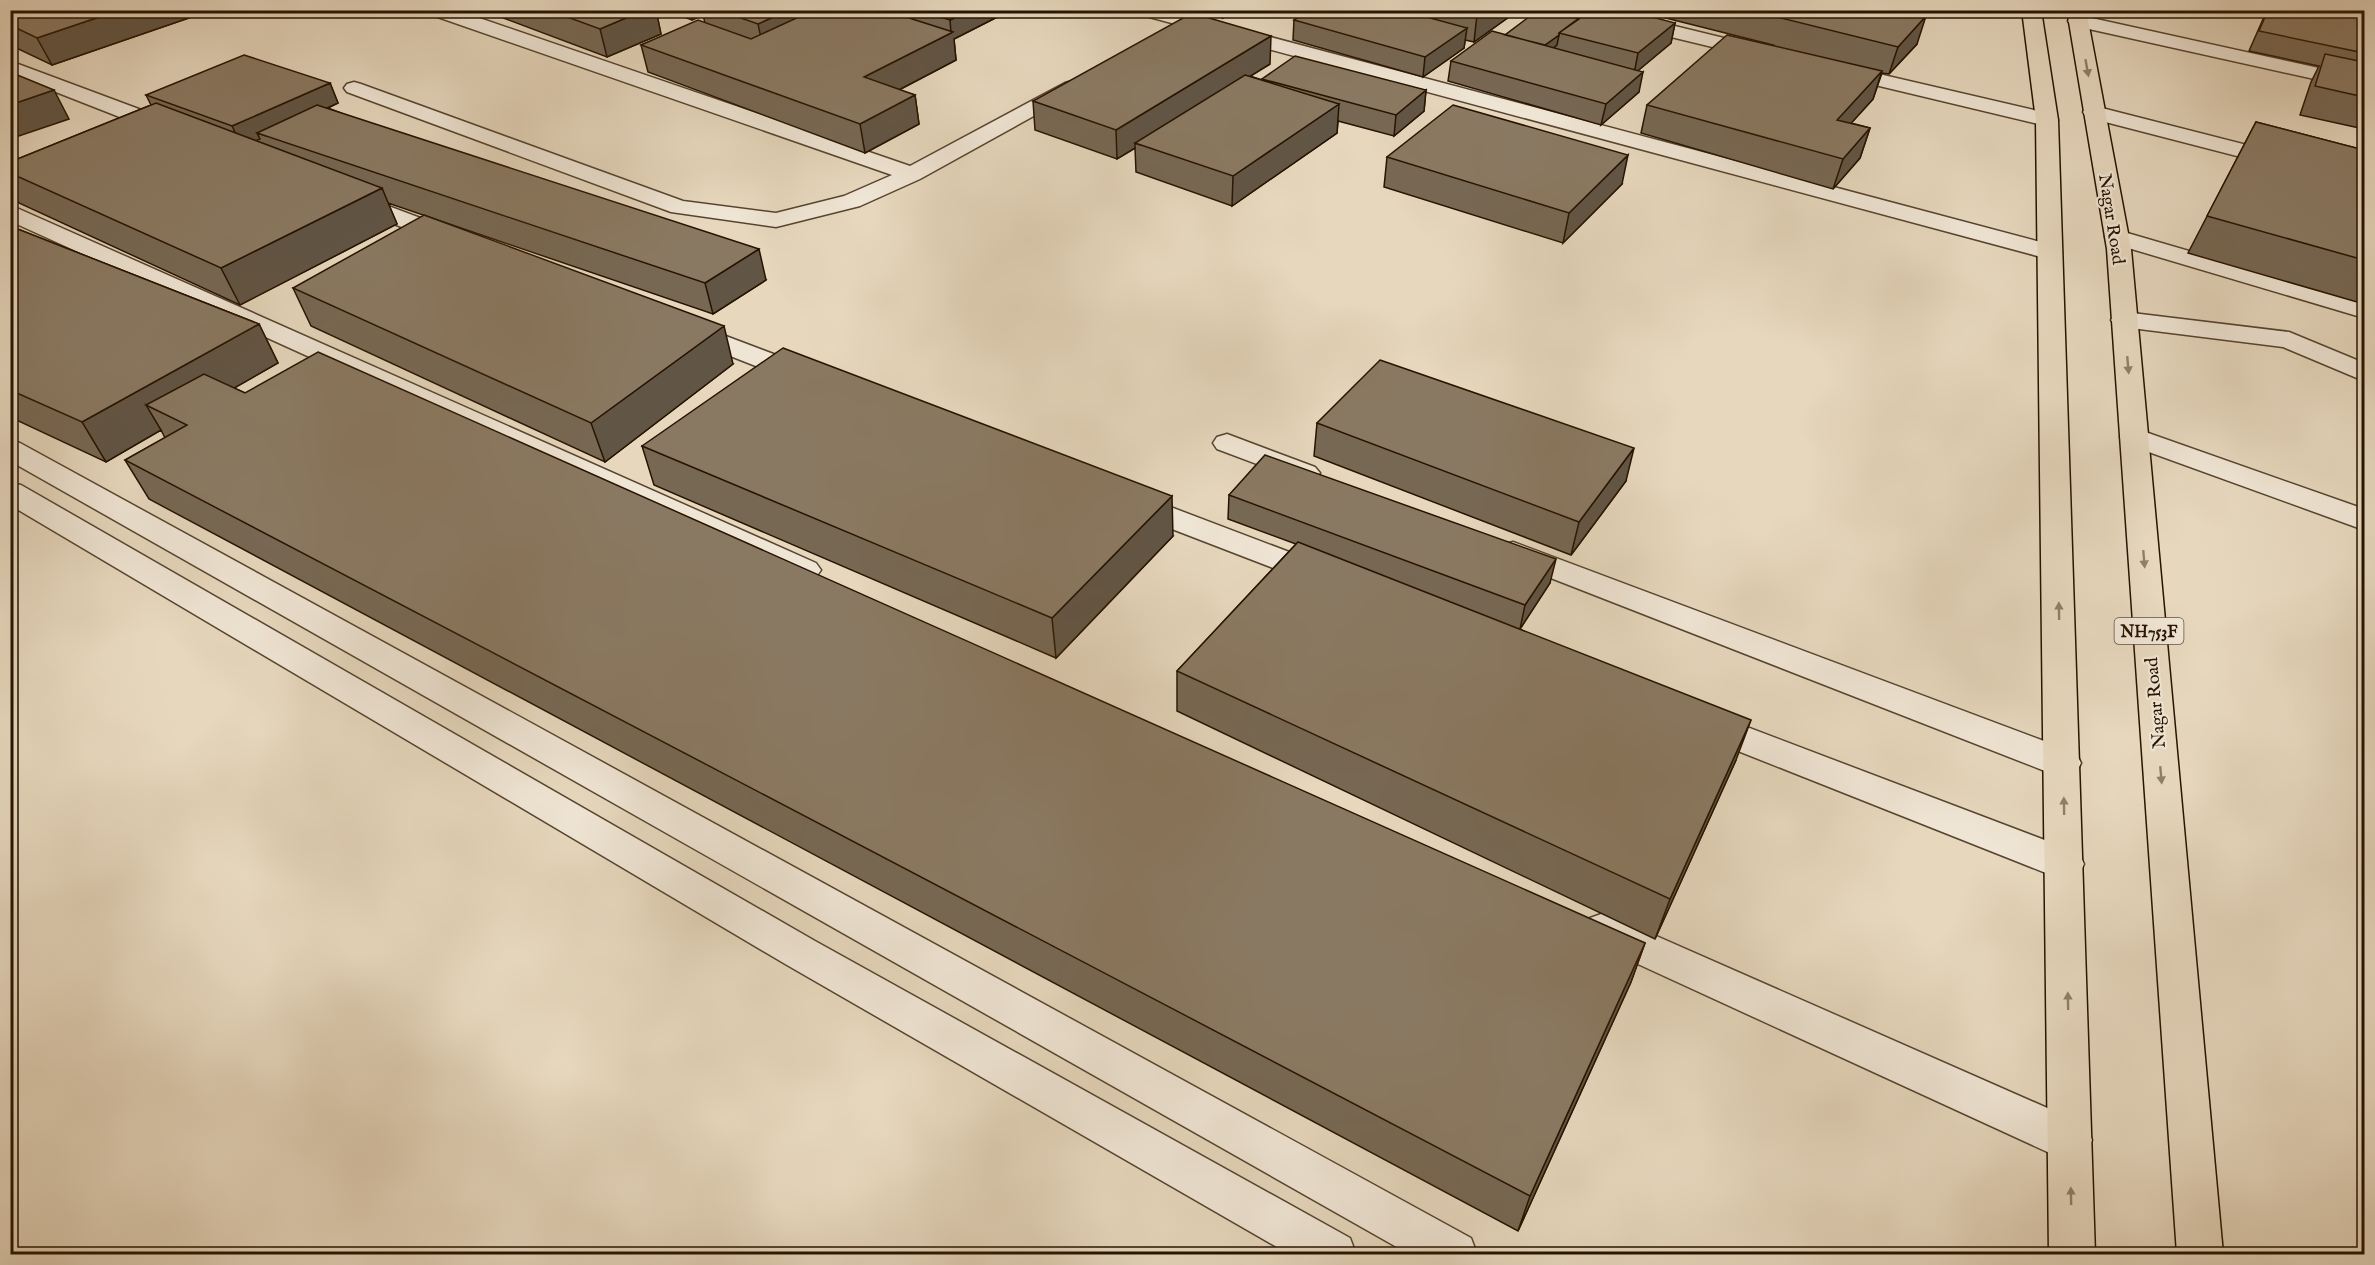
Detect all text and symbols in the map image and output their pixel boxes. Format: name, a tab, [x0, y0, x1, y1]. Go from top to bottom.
one-way arrow	[2082, 59, 2091, 78]
street label: Nagar Road	[2092, 172, 2129, 267]
one-way arrow	[2123, 355, 2133, 374]
one-way arrow	[2139, 550, 2148, 569]
one-way arrow	[2054, 602, 2064, 621]
road number: NH753F	[2114, 618, 2184, 644]
street label: Nagar Road	[2141, 656, 2172, 750]
one-way arrow	[2156, 765, 2166, 784]
one-way arrow	[2059, 797, 2069, 816]
one-way arrow	[2063, 992, 2073, 1011]
one-way arrow	[2066, 1187, 2076, 1206]

